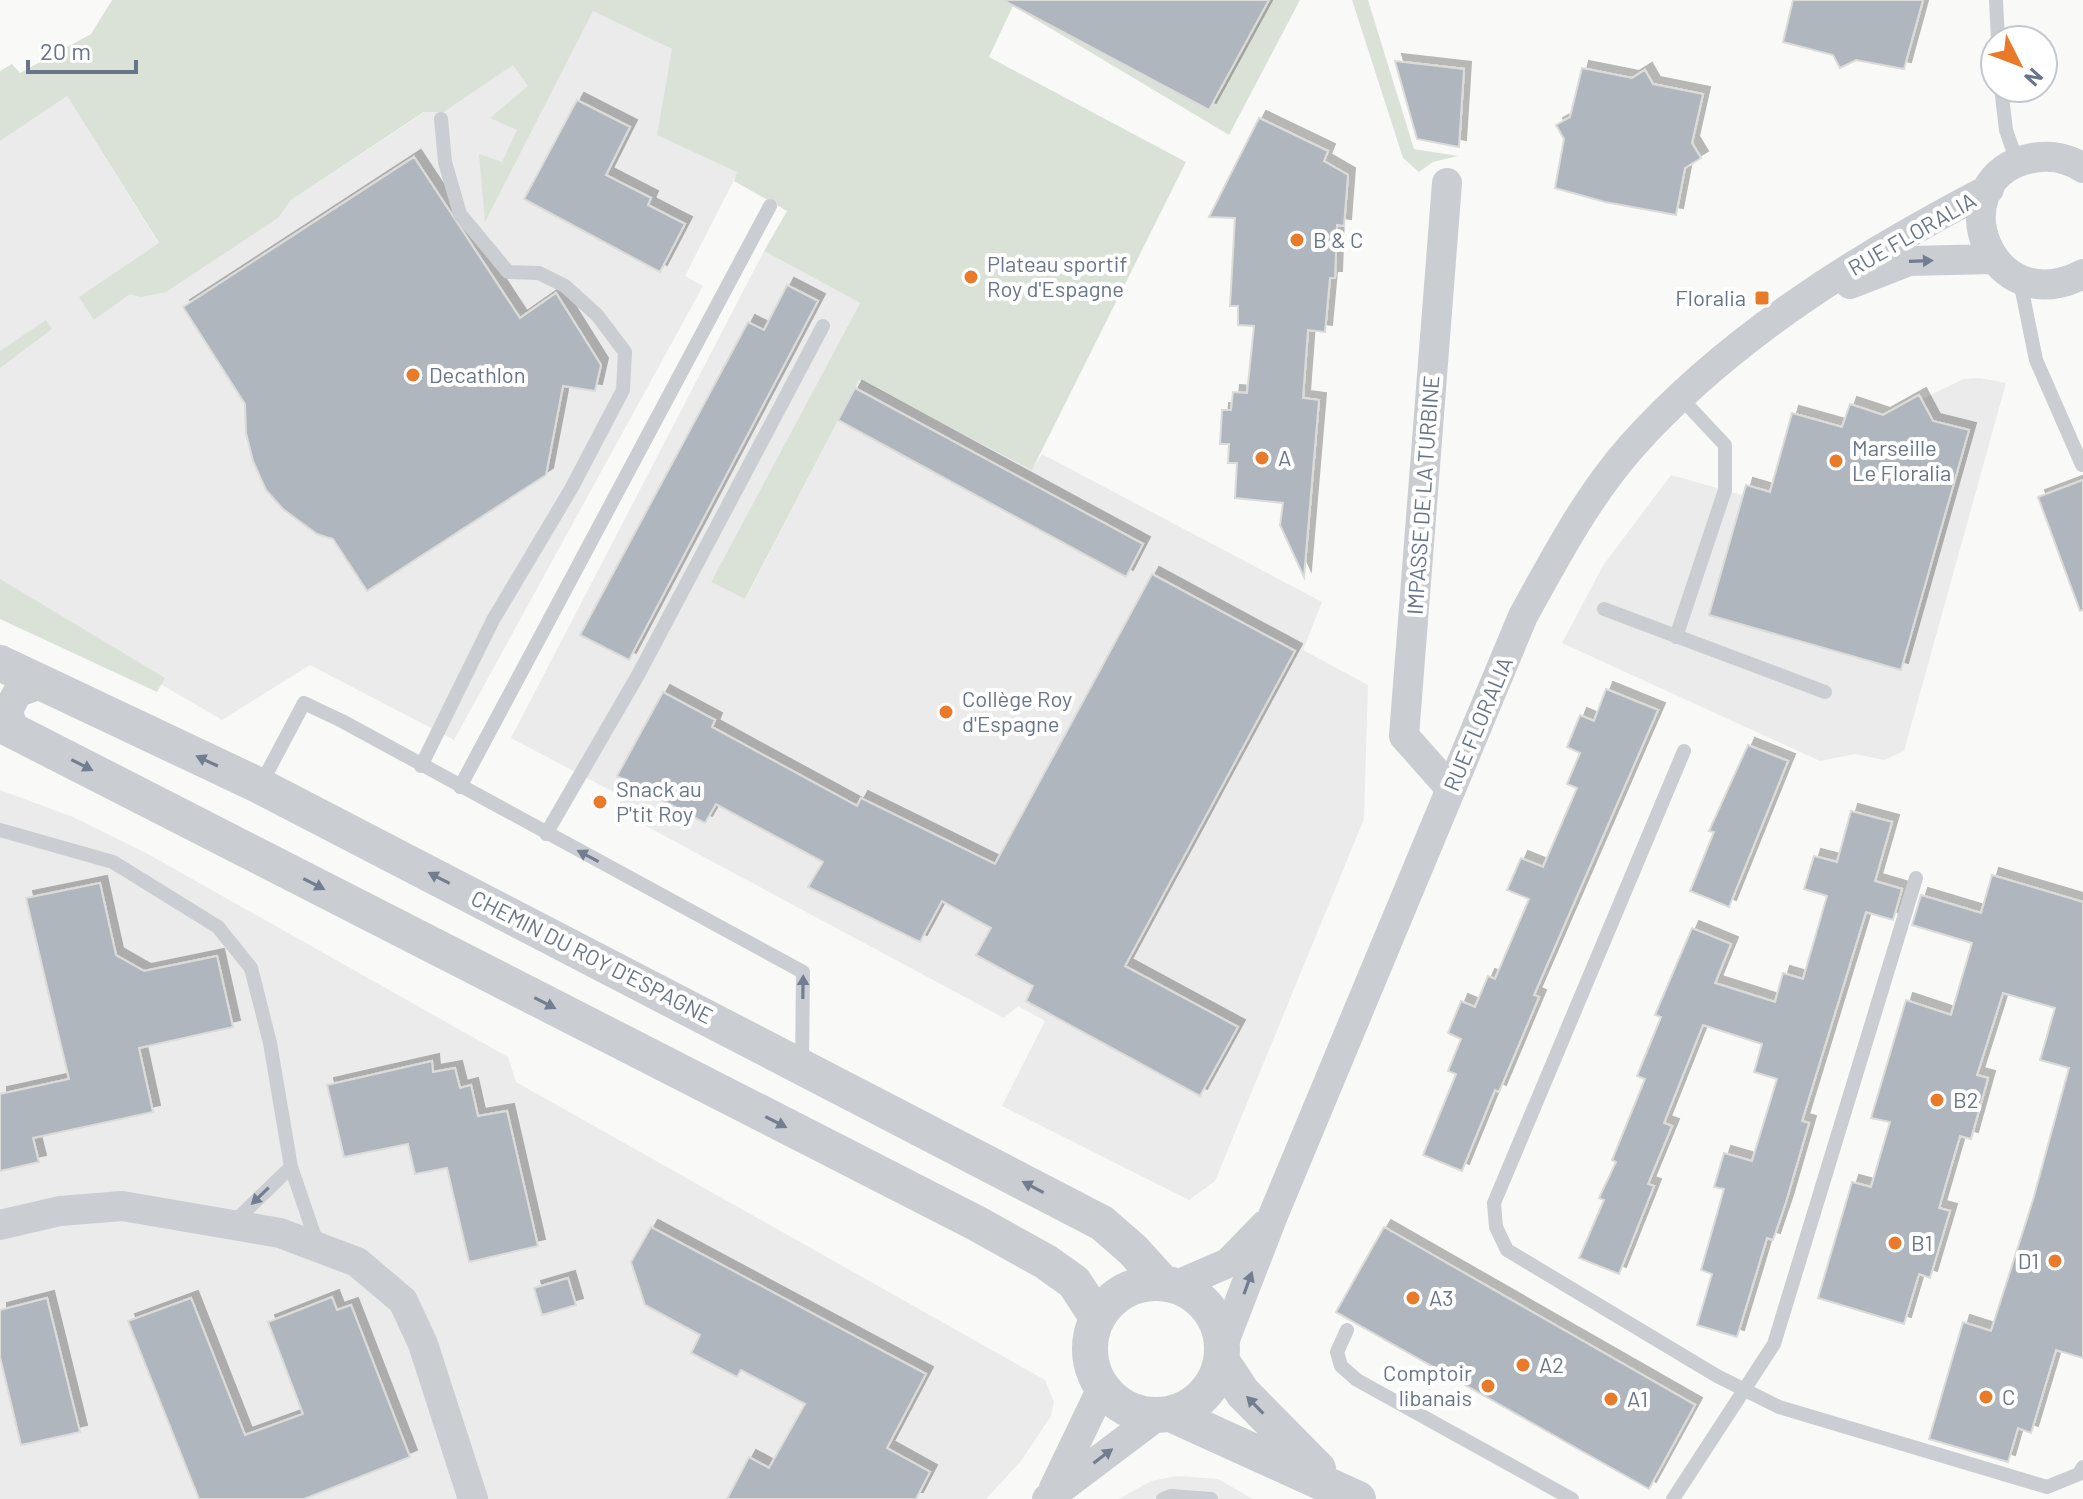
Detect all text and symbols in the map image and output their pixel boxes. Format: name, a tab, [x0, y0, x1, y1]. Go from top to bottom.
scale bar	[28, 24, 136, 74]
north arrow	[1979, 24, 2059, 104]
text: 20 m	[40, 36, 91, 65]
text: N	[2020, 64, 2049, 92]
street label: RUE FLORALIA	[1843, 186, 1980, 280]
place label: B & C	[1313, 226, 1363, 252]
marker: B & C	[1288, 231, 1306, 249]
place label: Plateau sportif Roy d'Espagne	[987, 250, 1127, 301]
one-way arrow	[1909, 254, 1934, 267]
marker: Plateau sportif Roy d'Espagne	[962, 268, 980, 286]
place label: Floralia	[1675, 284, 1746, 310]
marker: Floralia	[1753, 289, 1771, 307]
place label: Decathlon	[429, 361, 526, 387]
marker: Decathlon	[404, 366, 422, 384]
street label: IMPASSE DE LA TURBINE	[1401, 374, 1443, 616]
place label: Marseille Le Floralia	[1852, 434, 1951, 485]
place label: A	[1278, 444, 1291, 470]
marker: A	[1253, 449, 1271, 467]
marker: Marseille Le Floralia	[1827, 452, 1845, 470]
street label: RUE FLORALIA	[1437, 653, 1517, 795]
place label: Collège Roy d'Espagne	[962, 685, 1072, 736]
marker: Collège Roy d'Espagne	[937, 703, 955, 721]
one-way arrow	[195, 754, 218, 768]
one-way arrow	[71, 759, 94, 772]
place label: Snack au P'tit Roy	[616, 775, 702, 826]
marker: Snack au P'tit Roy	[591, 793, 609, 811]
one-way arrow	[576, 849, 599, 862]
one-way arrow	[427, 871, 450, 884]
one-way arrow	[302, 878, 325, 891]
street label: CHEMIN DU ROY D'ESPAGNE	[467, 884, 717, 1028]
one-way arrow	[797, 974, 809, 999]
one-way arrow	[533, 996, 556, 1010]
place label: B2	[1953, 1086, 1979, 1112]
marker: B2	[1928, 1091, 1946, 1109]
one-way arrow	[765, 1115, 788, 1128]
one-way arrow	[1022, 1180, 1045, 1193]
one-way arrow	[251, 1186, 270, 1205]
place label: B1	[1911, 1229, 1933, 1255]
marker: B1	[1886, 1234, 1904, 1252]
place label: D1	[2018, 1247, 2039, 1273]
marker: D1	[2046, 1252, 2064, 1270]
one-way arrow	[1242, 1271, 1255, 1295]
place label: A3	[1429, 1284, 1454, 1310]
marker: A3	[1404, 1289, 1422, 1307]
place label: A2	[1539, 1351, 1564, 1377]
marker: A2	[1514, 1356, 1532, 1374]
place label: Comptoir libanais	[1383, 1359, 1472, 1410]
marker: Comptoir libanais	[1479, 1377, 1497, 1395]
place label: C	[2002, 1383, 2015, 1409]
place label: A1	[1627, 1385, 1648, 1411]
marker: C	[1977, 1388, 1995, 1406]
marker: A1	[1602, 1390, 1620, 1408]
one-way arrow	[1246, 1396, 1264, 1415]
one-way arrow	[1092, 1448, 1114, 1464]

